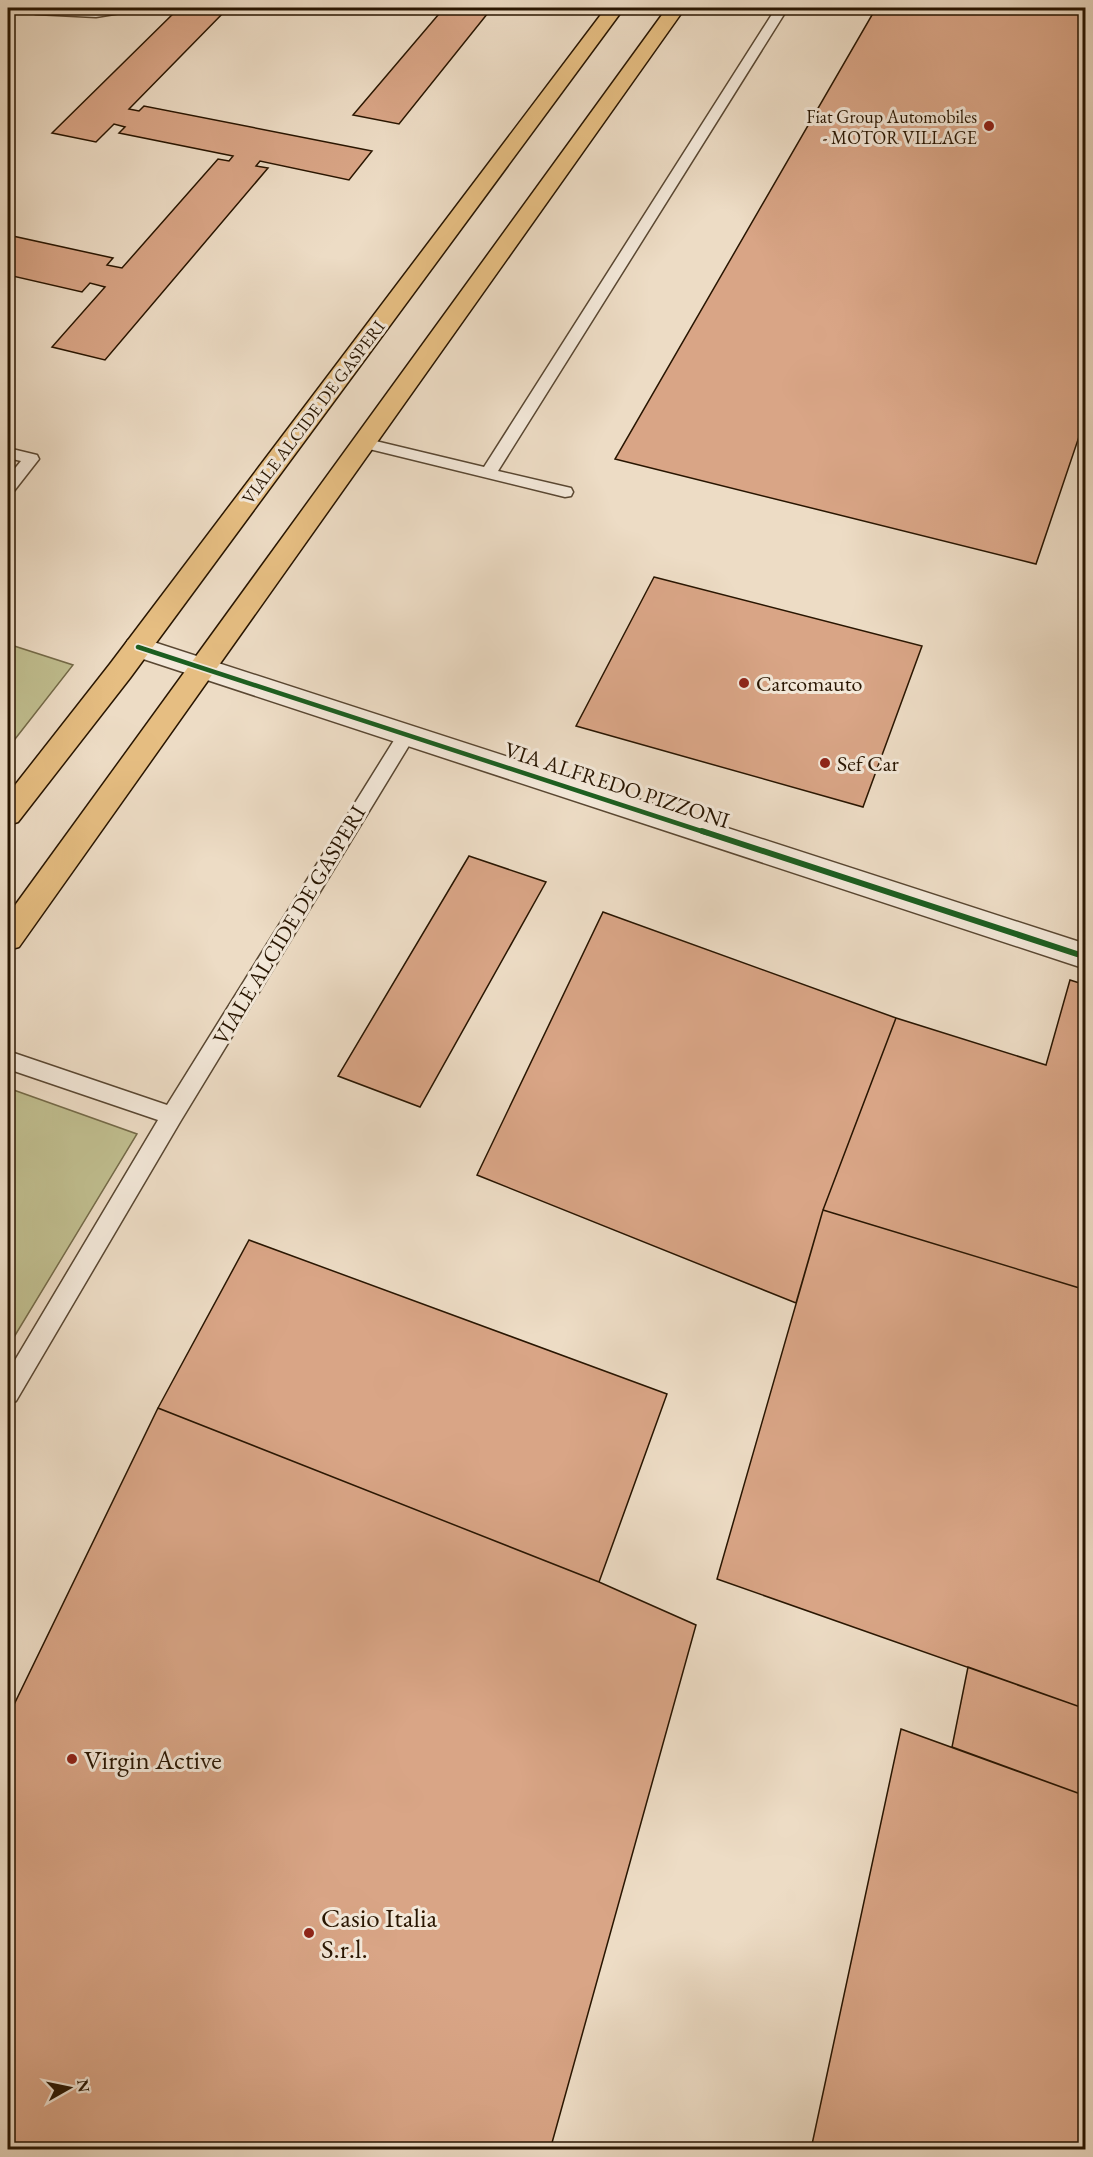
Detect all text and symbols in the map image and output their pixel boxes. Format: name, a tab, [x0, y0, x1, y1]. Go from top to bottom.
place label: Fiat Group Automobiles - MOTOR VILLAGE	[806, 105, 977, 149]
marker: Fiat Group Automobiles - MOTOR VILLAGE	[982, 119, 996, 133]
street label: VIALE ALCIDE DE GASPERI	[236, 315, 390, 509]
place label: Carcomauto	[756, 669, 863, 698]
marker: Carcomauto	[737, 676, 751, 690]
street label: VIA ALFREDO PIZZONI	[501, 735, 734, 835]
place label: Sef Car	[837, 749, 900, 778]
marker: Sef Car	[818, 756, 832, 770]
street label: VIALE ALCIDE DE GASPERI	[206, 800, 372, 1050]
place label: Virgin Active	[84, 1742, 222, 1777]
marker: Virgin Active	[65, 1752, 79, 1766]
place label: Casio Italia S.r.l.	[321, 1900, 438, 1966]
marker: Casio Italia S.r.l.	[302, 1926, 316, 1940]
north arrow	[39, 2058, 99, 2118]
text: N	[72, 2078, 95, 2094]

